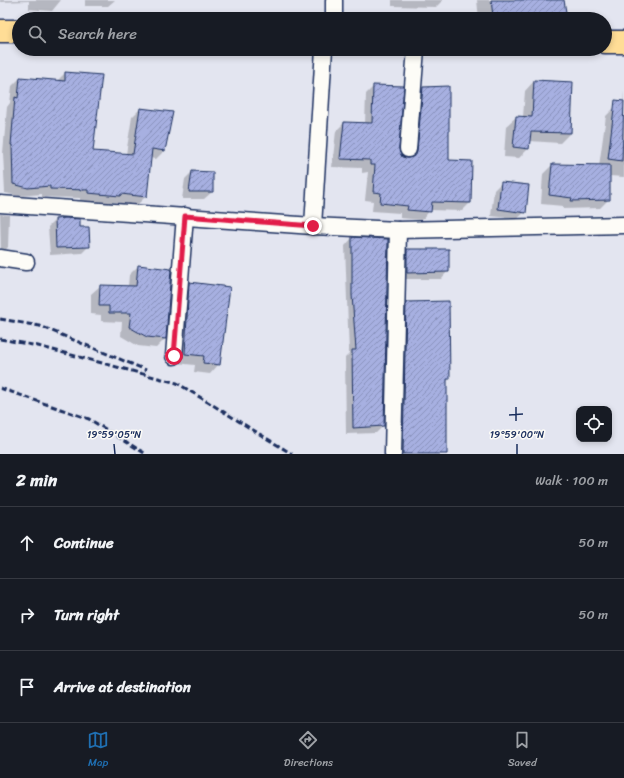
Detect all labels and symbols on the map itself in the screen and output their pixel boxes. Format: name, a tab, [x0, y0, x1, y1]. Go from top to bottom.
route end	[304, 217, 322, 235]
route start	[165, 347, 183, 365]
text: 19°59'05"N	[87, 426, 141, 444]
text: 19°59'00"N	[490, 426, 544, 444]

